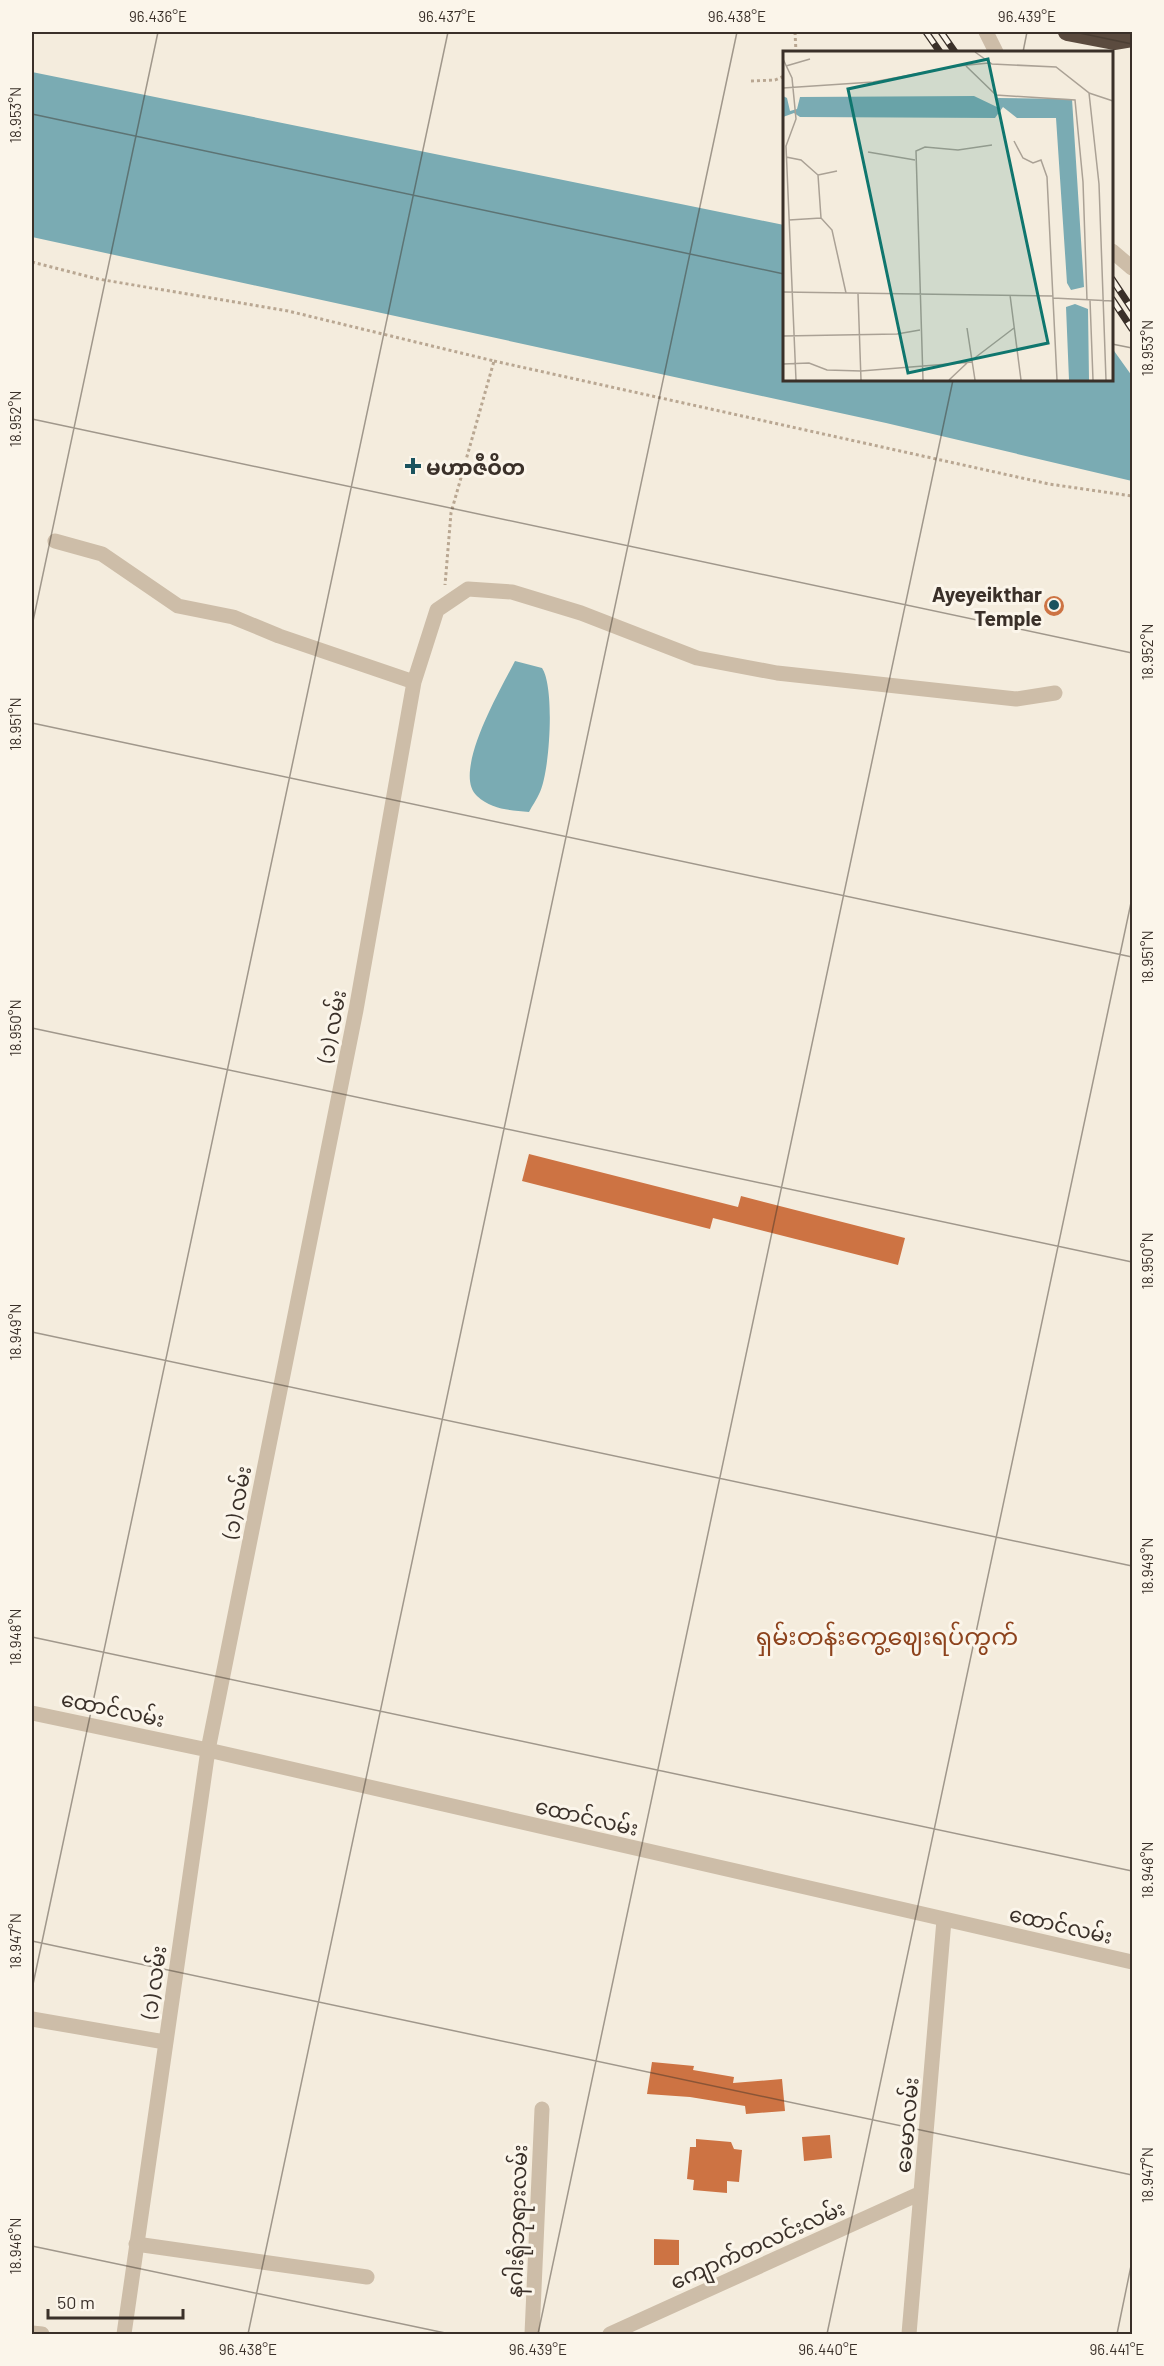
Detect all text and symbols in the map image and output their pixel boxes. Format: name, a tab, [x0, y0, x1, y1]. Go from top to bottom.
text: 96.436°E	[129, 7, 187, 25]
text: 96.437°E	[418, 7, 476, 25]
text: 96.438°E	[708, 7, 766, 25]
text: 96.439°E	[998, 7, 1056, 25]
inset map	[783, 51, 1113, 381]
text: 18.953°N	[6, 87, 24, 143]
text: 18.953°N	[1138, 320, 1156, 376]
text: 18.952°N	[6, 391, 24, 447]
place label: မဟာဇီဝိတ	[426, 452, 525, 479]
marker: မဟာဇီဝိတ	[404, 457, 422, 475]
place label: Ayeyeikthar Temple	[932, 581, 1042, 630]
marker: Ayeyeikthar Temple	[1047, 598, 1061, 612]
text: 18.952°N	[1138, 624, 1156, 680]
text: 18.951°N	[6, 697, 24, 751]
text: 18.951°N	[1138, 930, 1156, 984]
street label: (၁) လမ်း	[310, 987, 350, 1065]
text: 18.950°N	[6, 999, 24, 1057]
text: 18.950°N	[1138, 1232, 1156, 1290]
text: 18.949°N	[6, 1304, 24, 1361]
street label: (၁) လမ်း	[215, 1463, 255, 1541]
text: 18.949°N	[1138, 1538, 1156, 1595]
text: 18.948°N	[6, 1609, 24, 1666]
district label: ရှမ်းတန်းကွေ့ဈေးရပ်ကွက်	[756, 1621, 1018, 1656]
street label: ထောင်လမ်း	[59, 1683, 167, 1731]
street label: ထောင်လမ်း	[533, 1790, 641, 1840]
text: 18.948°N	[1138, 1842, 1156, 1899]
street label: ထောင်လမ်း	[1007, 1898, 1115, 1948]
text: 18.947°N	[6, 1913, 24, 1969]
street label: (၁) လမ်း	[133, 1944, 170, 2021]
street label: ခေမာလမ်း	[887, 2076, 923, 2174]
street label: နဂါးရုံဘုရားလမ်း	[499, 2144, 537, 2298]
text: 18.947°N	[1138, 2147, 1156, 2203]
street label: ကျောက်တလင်းလမ်း	[665, 2192, 851, 2300]
text: 18.946°N	[6, 2218, 24, 2274]
scale bar	[48, 2282, 183, 2320]
text: 50 m	[57, 2291, 95, 2313]
text: 96.438°E	[219, 2340, 277, 2358]
text: 96.439°E	[509, 2340, 567, 2358]
text: 96.440°E	[798, 2340, 858, 2358]
text: 96.441°E	[1090, 2340, 1144, 2358]

